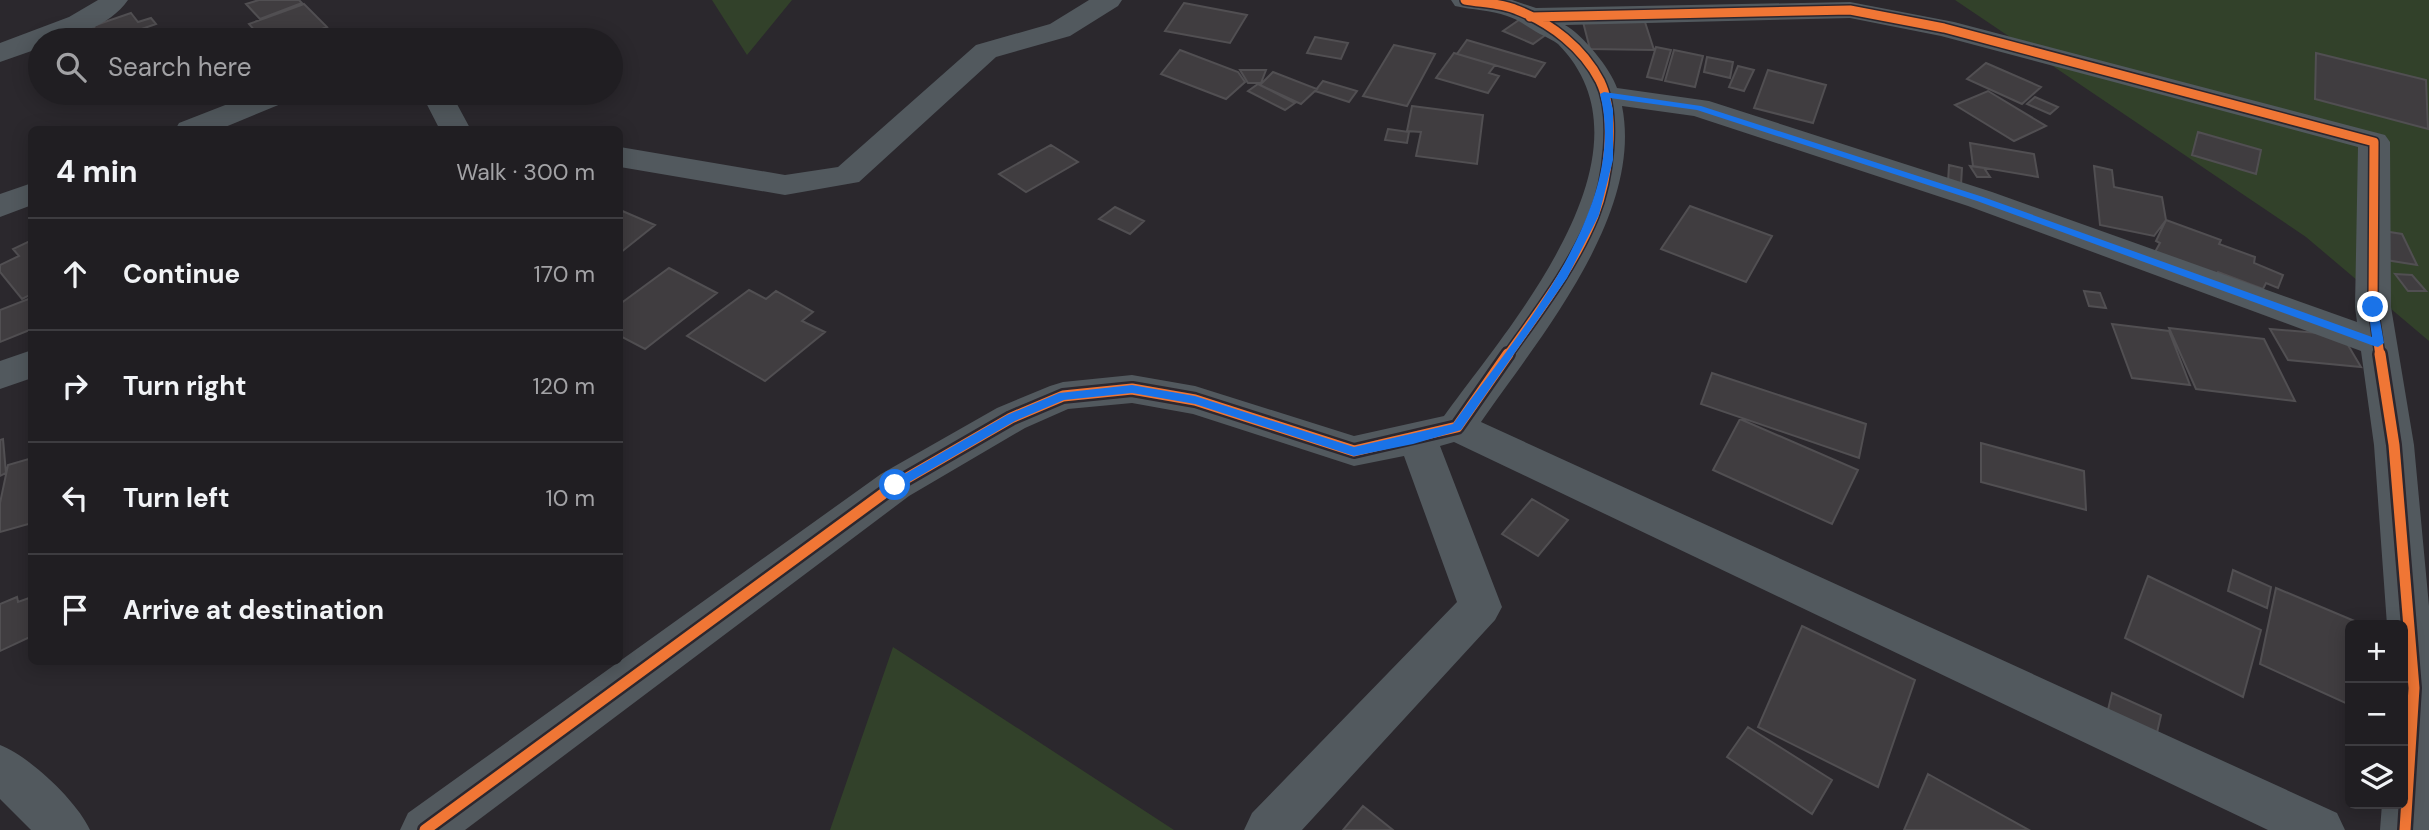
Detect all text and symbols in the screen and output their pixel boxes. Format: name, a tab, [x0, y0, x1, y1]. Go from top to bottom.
search box	[28, 28, 623, 105]
icon: search	[52, 48, 90, 86]
text: Search here	[108, 50, 251, 84]
text: 4 min	[56, 152, 138, 191]
text: Walk · 300 m	[456, 157, 595, 187]
icon: ahead	[56, 255, 94, 293]
text: Continue	[123, 257, 240, 291]
text: 170 m	[534, 259, 595, 289]
route end	[2357, 291, 2388, 322]
icon: right	[56, 367, 94, 405]
text: Turn right	[123, 369, 247, 403]
text: 120 m	[532, 371, 595, 401]
route start	[879, 469, 910, 500]
icon: left	[56, 479, 94, 517]
text: Turn left	[123, 481, 230, 515]
text: 10 m	[545, 483, 595, 513]
icon: arrive	[56, 591, 94, 629]
text: Arrive at destination	[123, 593, 384, 627]
map controls	[2345, 620, 2408, 809]
button: +	[2345, 620, 2408, 683]
button: −	[2345, 683, 2408, 746]
button: layers	[2345, 746, 2408, 809]

